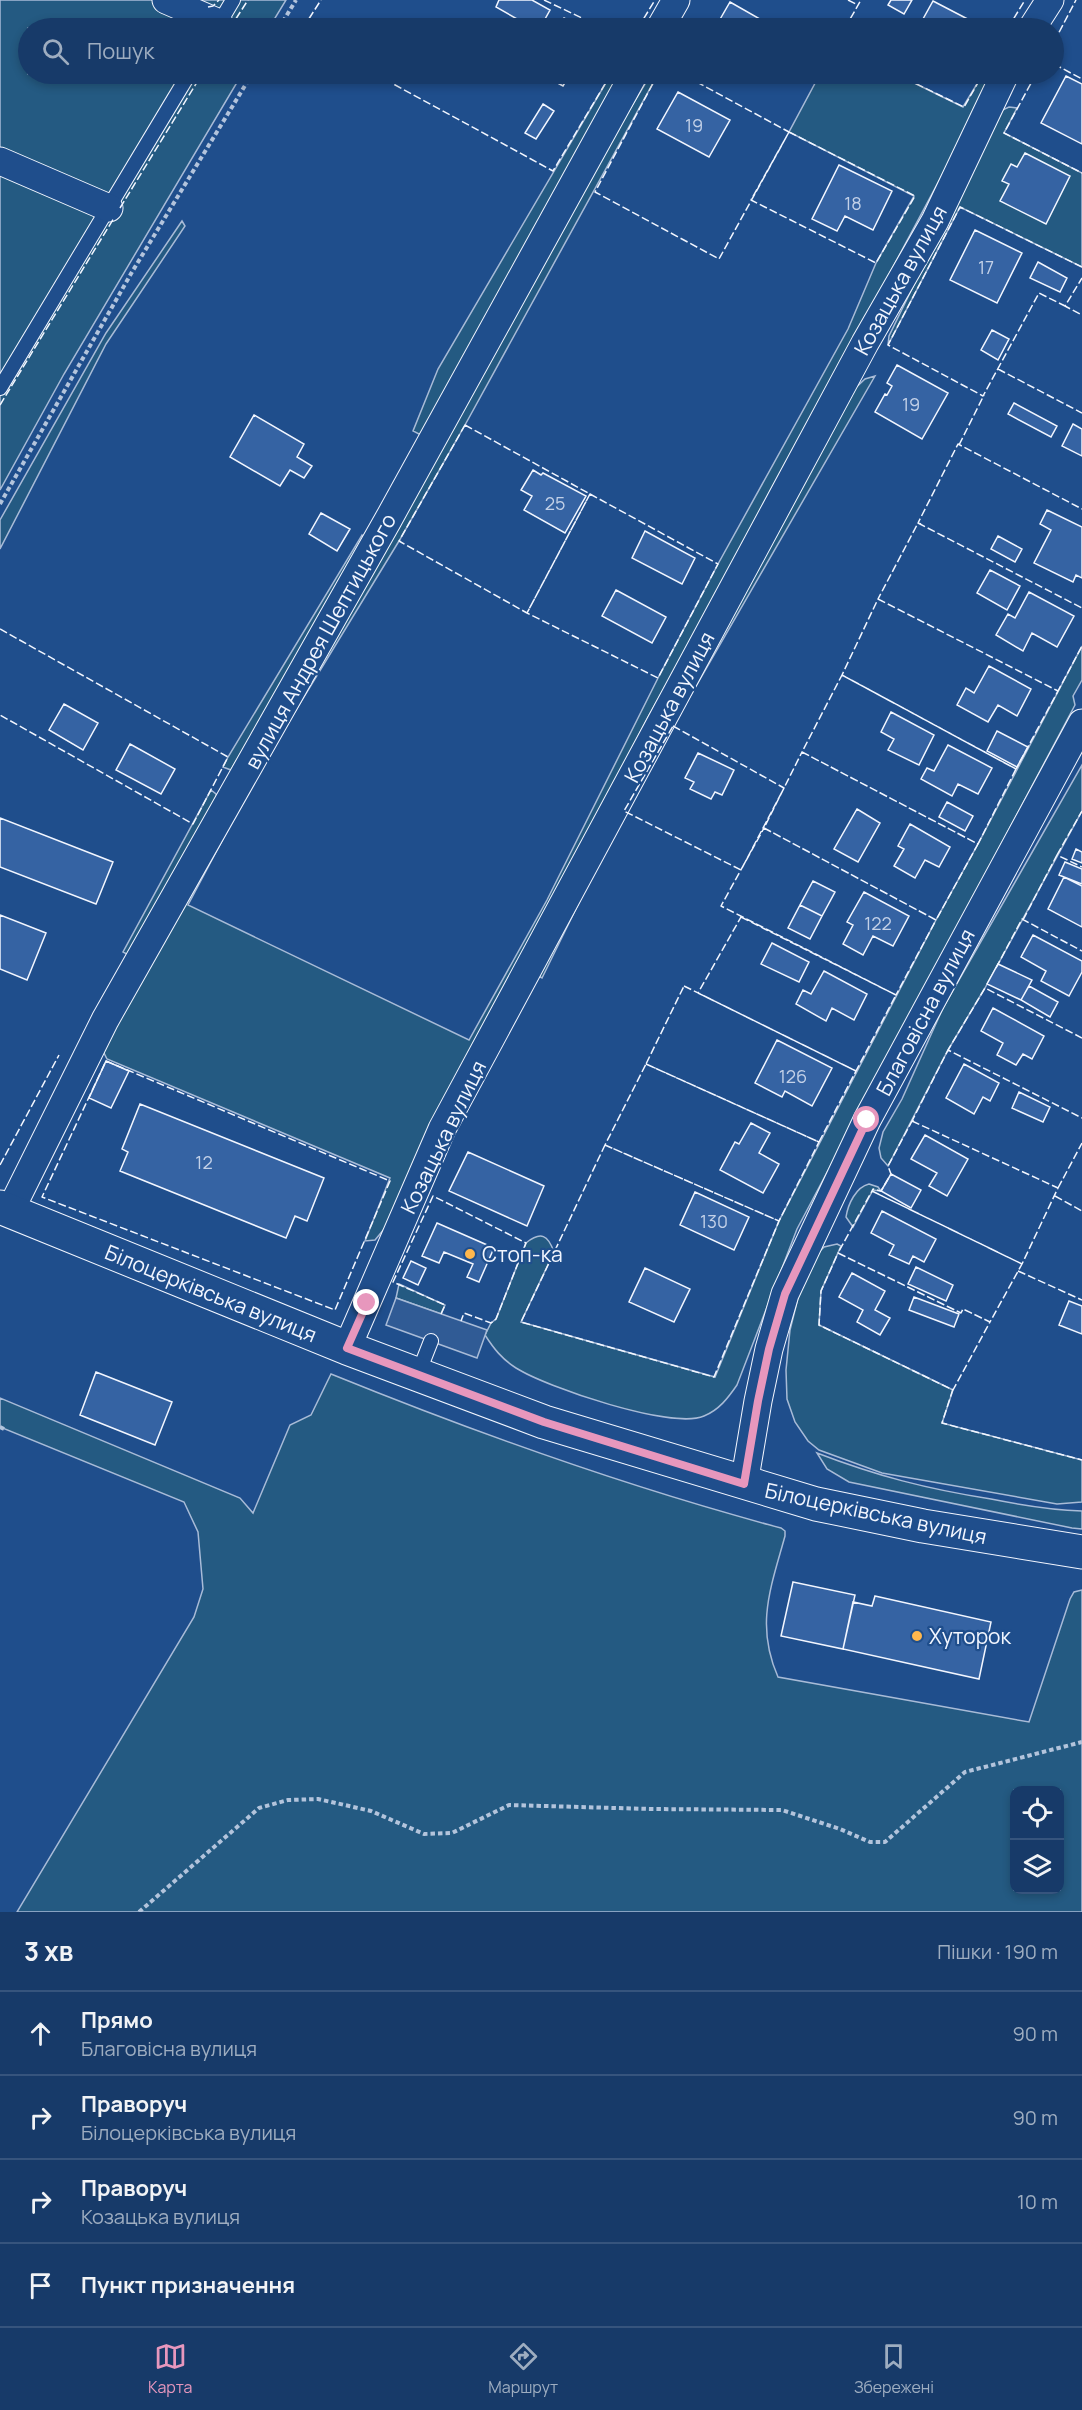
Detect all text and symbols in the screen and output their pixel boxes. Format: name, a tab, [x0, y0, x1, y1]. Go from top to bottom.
search box	[18, 18, 1064, 84]
icon: search	[39, 35, 72, 68]
text: Пошук	[87, 36, 154, 66]
house number: 19	[685, 113, 703, 137]
house number: 18	[844, 191, 862, 215]
street label: Козацька вулиця	[847, 200, 953, 360]
house number: 17	[978, 255, 994, 279]
house number: 19	[902, 392, 920, 416]
house number: 25	[545, 491, 565, 515]
street label: вулиця Андрея Шептицького	[238, 508, 402, 774]
street label: Козацька вулиця	[617, 627, 721, 787]
house number: 122	[864, 911, 892, 935]
street label: Благовісна вулиця	[869, 924, 981, 1100]
street label: Козацька вулиця	[394, 1056, 492, 1218]
house number: 126	[779, 1064, 807, 1088]
route start	[853, 1106, 879, 1132]
house number: 12	[195, 1150, 213, 1174]
house number: 130	[700, 1209, 728, 1233]
street label: Білоцерківська вулиця	[101, 1238, 321, 1348]
place label: Стоп-ка	[482, 1240, 563, 1268]
marker: Стоп-ка	[463, 1247, 477, 1261]
route end	[353, 1289, 379, 1315]
street label: Білоцерківська вулиця	[763, 1476, 989, 1550]
place label: Хуторок	[929, 1622, 1012, 1650]
marker: Хуторок	[910, 1629, 924, 1643]
map controls	[1010, 1786, 1064, 1894]
button: locate	[1010, 1786, 1064, 1840]
button: layers	[1010, 1840, 1064, 1894]
text: 3 хв	[24, 1933, 73, 1969]
text: Пішки · 190 m	[937, 1938, 1058, 1965]
text: Прямо	[81, 2005, 153, 2035]
icon: ahead	[24, 2017, 57, 2050]
text: 90 m	[1012, 2020, 1058, 2047]
text: Благовісна вулиця	[81, 2035, 257, 2062]
text: Праворуч	[81, 2089, 187, 2119]
icon: right	[24, 2101, 57, 2134]
text: 90 m	[1012, 2104, 1058, 2131]
text: Білоцерківська вулиця	[81, 2119, 296, 2146]
text: Праворуч	[81, 2173, 187, 2203]
icon: right	[24, 2185, 57, 2218]
text: 10 m	[1017, 2188, 1058, 2215]
text: Козацька вулиця	[81, 2203, 240, 2230]
icon: arrive	[24, 2269, 57, 2302]
text: Пункт призначення	[81, 2270, 295, 2300]
tab: Карта	[148, 2340, 192, 2398]
tab: Маршрут	[488, 2340, 558, 2398]
tab: Збережені	[854, 2340, 934, 2398]

